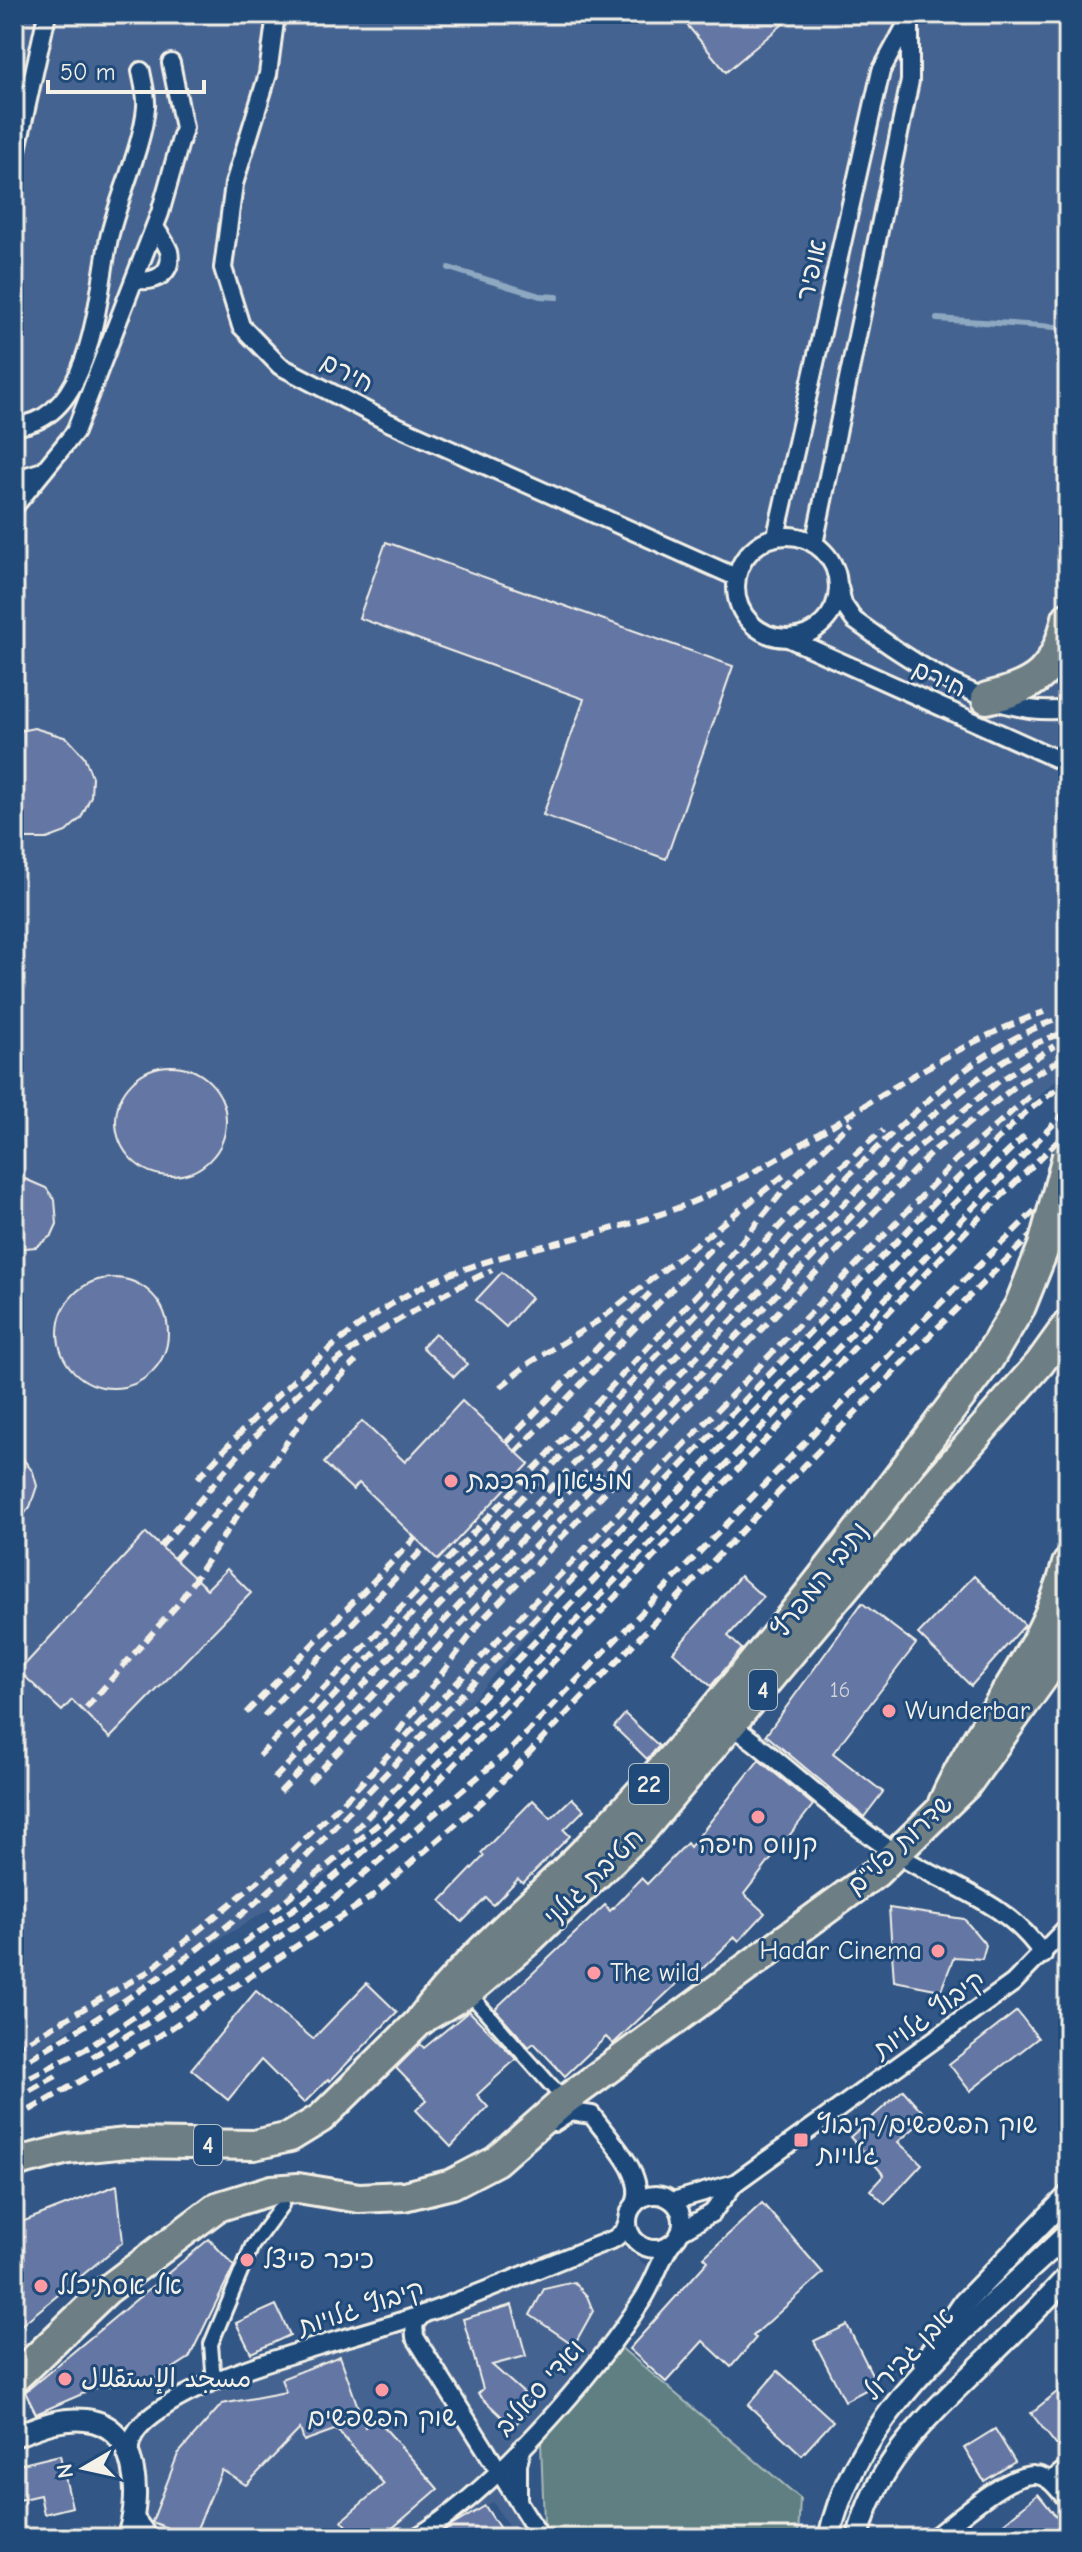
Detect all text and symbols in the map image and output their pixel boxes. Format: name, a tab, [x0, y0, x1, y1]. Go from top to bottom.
scale bar	[48, 44, 204, 94]
text: 50 m	[60, 58, 116, 86]
street label: אופיר	[790, 236, 834, 304]
street label: חירם	[316, 347, 378, 399]
street label: חירם	[908, 654, 970, 704]
place label: מוזיאון הרכבת	[465, 1466, 632, 1496]
marker: מוזיאון הרכבת	[442, 1472, 460, 1490]
street label: נתיבי המפרץ	[765, 1516, 875, 1644]
road number: 4	[749, 1670, 777, 1710]
house number: 16	[830, 1677, 850, 1703]
place label: Wunderbar	[905, 1696, 1031, 1726]
marker: Wunderbar	[880, 1702, 898, 1720]
road number: 22	[629, 1764, 669, 1804]
street label: שדרות פלי"ם	[841, 1789, 959, 1901]
marker: קנווס חיפה	[749, 1808, 767, 1826]
street label: חטיבת גולני	[538, 1822, 650, 1932]
place label: קנווס חיפה	[698, 1830, 818, 1860]
place label: Hadar Cinema	[759, 1936, 922, 1966]
marker: Hadar Cinema	[929, 1942, 947, 1960]
place label: The wild	[610, 1958, 700, 1988]
marker: The wild	[585, 1964, 603, 1982]
street label: קיבוץ גלויות	[866, 1965, 991, 2067]
place label: שוק הפשפשים/קיבוץ גלויות	[815, 2110, 1037, 2170]
road number: 4	[194, 2125, 222, 2165]
marker: שוק הפשפשים/קיבוץ גלויות	[792, 2131, 810, 2149]
place label: כיכר פייצל	[263, 2245, 374, 2275]
marker: כיכר פייצל	[238, 2251, 256, 2269]
place label: אל אסתיכלל	[57, 2271, 182, 2301]
street label: קיבוץ גלויות	[292, 2274, 428, 2343]
marker: אל אסתיכלל	[32, 2277, 50, 2295]
street label: אבן גבירול	[857, 2301, 961, 2407]
street label: ואדי סאליב	[489, 2334, 591, 2442]
place label: مسجد الإستقلال	[81, 2364, 251, 2395]
marker: مسجد الإستقلال	[56, 2370, 74, 2388]
marker: שוק הפשפשים	[373, 2381, 391, 2399]
place label: שוק הפשפשים	[307, 2403, 457, 2433]
north arrow	[44, 2428, 124, 2508]
text: N	[51, 2462, 79, 2480]

